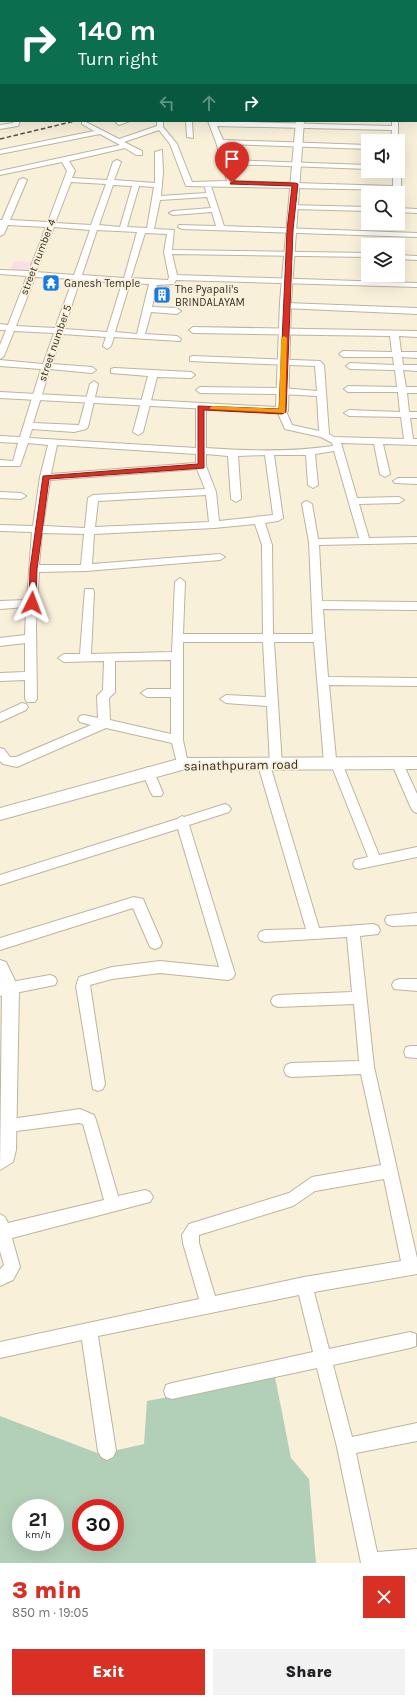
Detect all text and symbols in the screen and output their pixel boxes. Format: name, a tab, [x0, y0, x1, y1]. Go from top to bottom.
text: 140 m	[78, 14, 156, 47]
icon: right	[12, 16, 64, 68]
text: Turn right	[78, 48, 158, 70]
icon: left	[156, 92, 178, 114]
icon: ahead	[198, 92, 220, 114]
icon: right	[240, 92, 262, 114]
map controls	[361, 134, 405, 282]
button: sound	[361, 134, 405, 178]
pin	[215, 142, 249, 183]
icon: arrive	[221, 148, 243, 170]
button: search	[361, 186, 405, 230]
street label: street number 4	[18, 217, 58, 297]
button: layers	[361, 238, 405, 282]
temple icon: Ganesh Temple	[41, 273, 61, 293]
place label: Ganesh Temple	[64, 277, 141, 290]
place label: The Pyapali's BRINDALAYAM	[175, 283, 245, 309]
building icon: The Pyapali's BRINDALAYAM	[152, 285, 172, 305]
street label: street number 5	[36, 303, 74, 383]
position arrow	[11, 582, 53, 624]
street label: sainathpuram road	[183, 756, 299, 774]
speed limit sign: 30	[72, 1499, 124, 1551]
text: 21	[28, 1508, 48, 1531]
text: km/h	[25, 1529, 51, 1541]
text: 3 min	[12, 1576, 81, 1604]
button: close	[363, 1576, 405, 1618]
text: 850 m · 19:05	[12, 1605, 89, 1620]
button: Exit	[12, 1649, 205, 1695]
button: Share	[213, 1649, 405, 1695]

